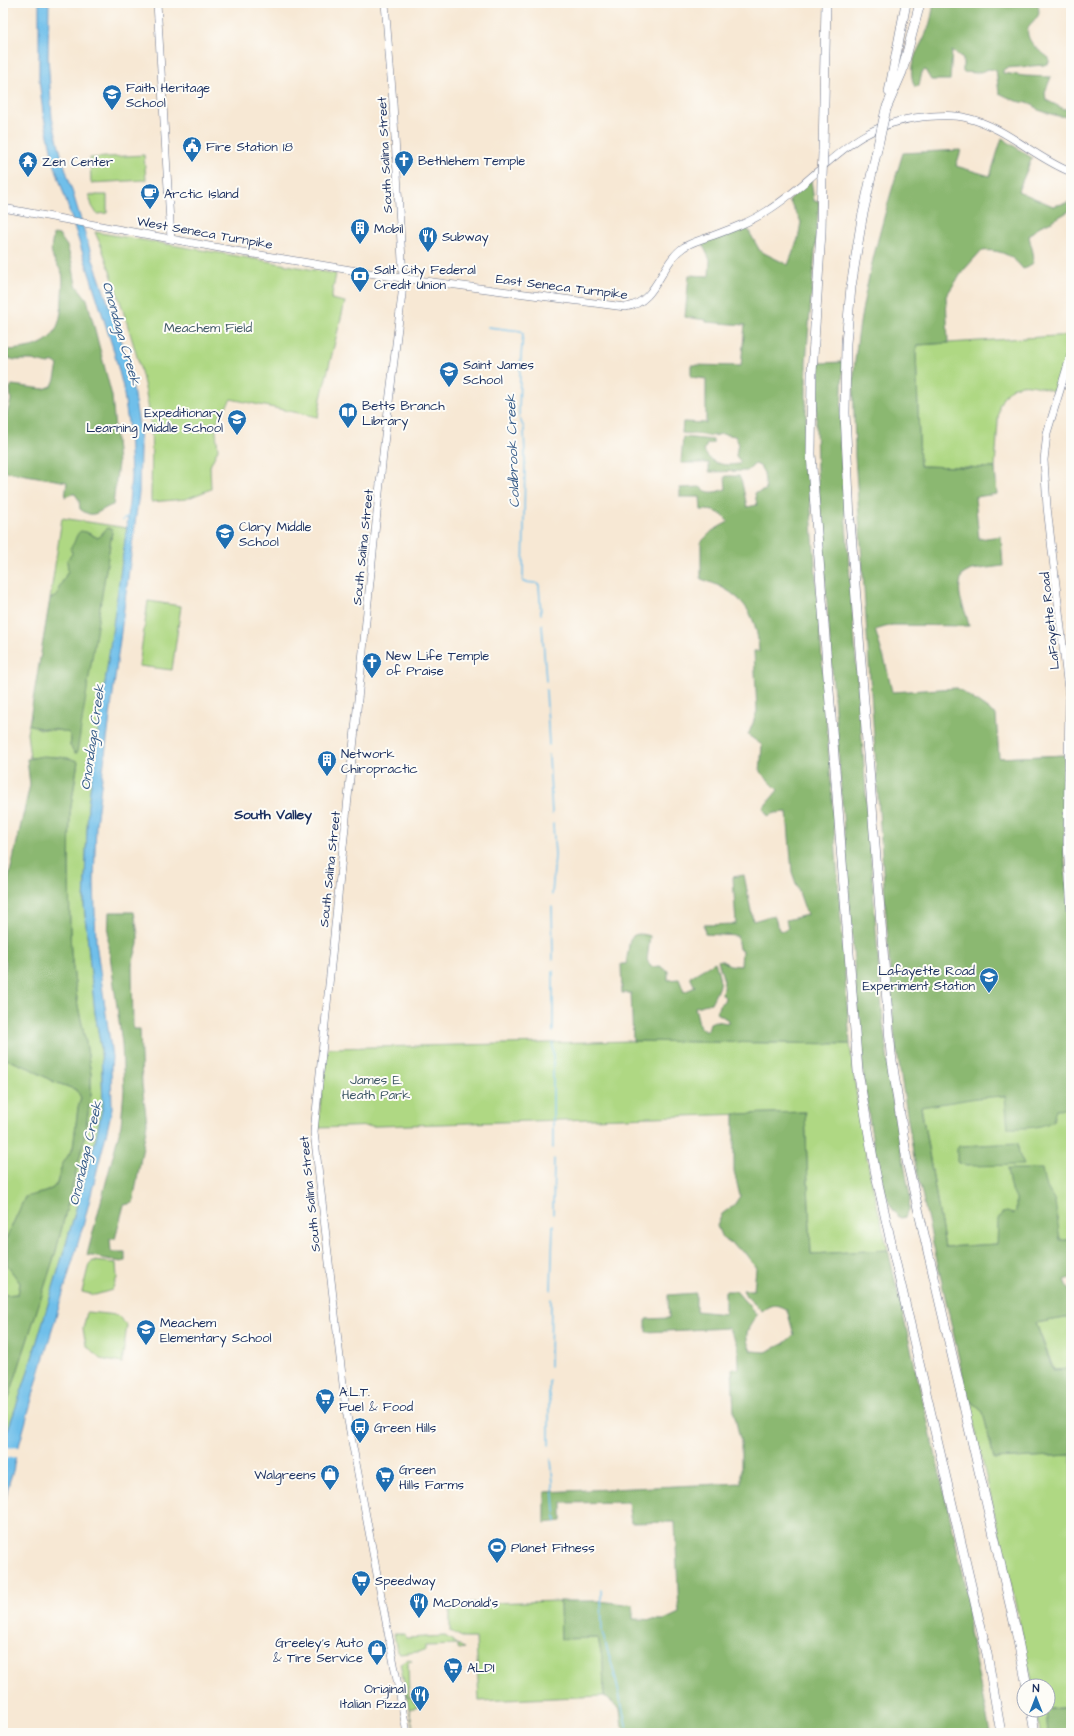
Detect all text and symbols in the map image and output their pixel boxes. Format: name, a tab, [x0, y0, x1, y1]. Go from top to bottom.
place label: Faith Heritage School	[126, 79, 210, 112]
school or university icon: Faith Heritage School	[101, 83, 123, 111]
street label: South Salina Street	[373, 96, 397, 214]
public building icon: Fire Station 18	[181, 135, 203, 163]
place label: Fire Station 18	[206, 138, 294, 156]
church icon: Bethlehem Temple	[393, 149, 415, 177]
temple icon: Zen Center	[17, 150, 39, 178]
place label: Bethlehem Temple	[418, 152, 525, 170]
place label: Zen Center	[42, 153, 113, 171]
cafe icon: Arctic Island	[139, 182, 161, 210]
place label: Arctic Island	[164, 185, 239, 203]
street label: West Seneca Turnpike	[135, 212, 274, 254]
building icon: Mobil	[349, 217, 371, 245]
place label: Mobil	[374, 220, 403, 238]
restaurant icon: Subway	[417, 225, 439, 253]
place label: Subway	[442, 228, 489, 247]
place label: Salt City Federal Credit Union	[374, 261, 476, 294]
bank icon: Salt City Federal Credit Union	[349, 265, 371, 293]
street label: East Seneca Turnpike	[495, 270, 629, 304]
water label: Onondaga Creek	[97, 279, 145, 388]
park label: Meachem Field	[164, 319, 252, 337]
place label: Saint James School	[463, 356, 535, 389]
school or university icon: Saint James School	[438, 360, 460, 388]
water label: Coldbrook Creek	[501, 393, 525, 508]
place label: Betts Branch Library	[362, 397, 445, 431]
library icon: Betts Branch Library	[337, 401, 359, 429]
place label: Expeditionary Learning Middle School	[86, 404, 223, 438]
school or university icon: Expeditionary Learning Middle School	[226, 408, 248, 436]
street label: South Salina Street	[348, 487, 378, 606]
place label: Clary Middle School	[239, 518, 312, 551]
school or university icon: Clary Middle School	[214, 522, 236, 550]
street label: LaFayette Road	[1036, 571, 1065, 671]
place label: New Life Temple of Praise	[386, 647, 489, 680]
church icon: New Life Temple of Praise	[361, 651, 383, 679]
water label: Onondaga Creek	[76, 682, 110, 791]
place label: Network Chiropractic	[341, 745, 418, 778]
building icon: Network Chiropractic	[316, 749, 338, 777]
district label: South Valley	[233, 805, 312, 825]
street label: South Salina Street	[315, 809, 345, 928]
place label: Lafayette Road Experiment Station	[862, 962, 975, 995]
school or university icon: Lafayette Road Experiment Station	[978, 966, 1000, 994]
park label: James E. Heath Park	[342, 1071, 410, 1104]
water label: Onondaga Creek	[64, 1099, 108, 1208]
street label: South Salina Street	[295, 1134, 325, 1253]
place label: Meachem Elementary School	[160, 1314, 272, 1348]
school or university icon: Meachem Elementary School	[135, 1318, 157, 1346]
place label: A.L.T. Fuel & Food	[339, 1383, 413, 1416]
supermarket icon: A.L.T. Fuel & Food	[314, 1387, 336, 1415]
bus stop icon: Green Hills	[349, 1416, 371, 1444]
place label: Green Hills	[374, 1419, 437, 1437]
place label: Green Hills Farms	[399, 1461, 465, 1494]
shop icon: Walgreens	[319, 1463, 341, 1491]
supermarket icon: Green Hills Farms	[374, 1465, 396, 1493]
place label: Walgreens	[254, 1466, 316, 1485]
sports icon: Planet Fitness	[486, 1536, 508, 1564]
place label: Planet Fitness	[511, 1539, 595, 1557]
supermarket icon: Speedway	[350, 1569, 372, 1597]
place label: Speedway	[375, 1572, 436, 1591]
restaurant icon: McDonald's	[408, 1591, 430, 1619]
place label: McDonald's	[433, 1594, 499, 1612]
place label: Greeley's Auto & Tire Service	[273, 1634, 364, 1667]
shop icon: Greeley's Auto & Tire Service	[366, 1638, 388, 1666]
supermarket icon: ALDI	[442, 1656, 464, 1684]
place label: ALDI	[467, 1659, 495, 1677]
north arrow	[1016, 1678, 1056, 1718]
place label: Original Italian Pizza	[340, 1680, 406, 1713]
text: N	[1033, 1681, 1040, 1696]
restaurant icon: Original Italian Pizza	[409, 1684, 431, 1712]

